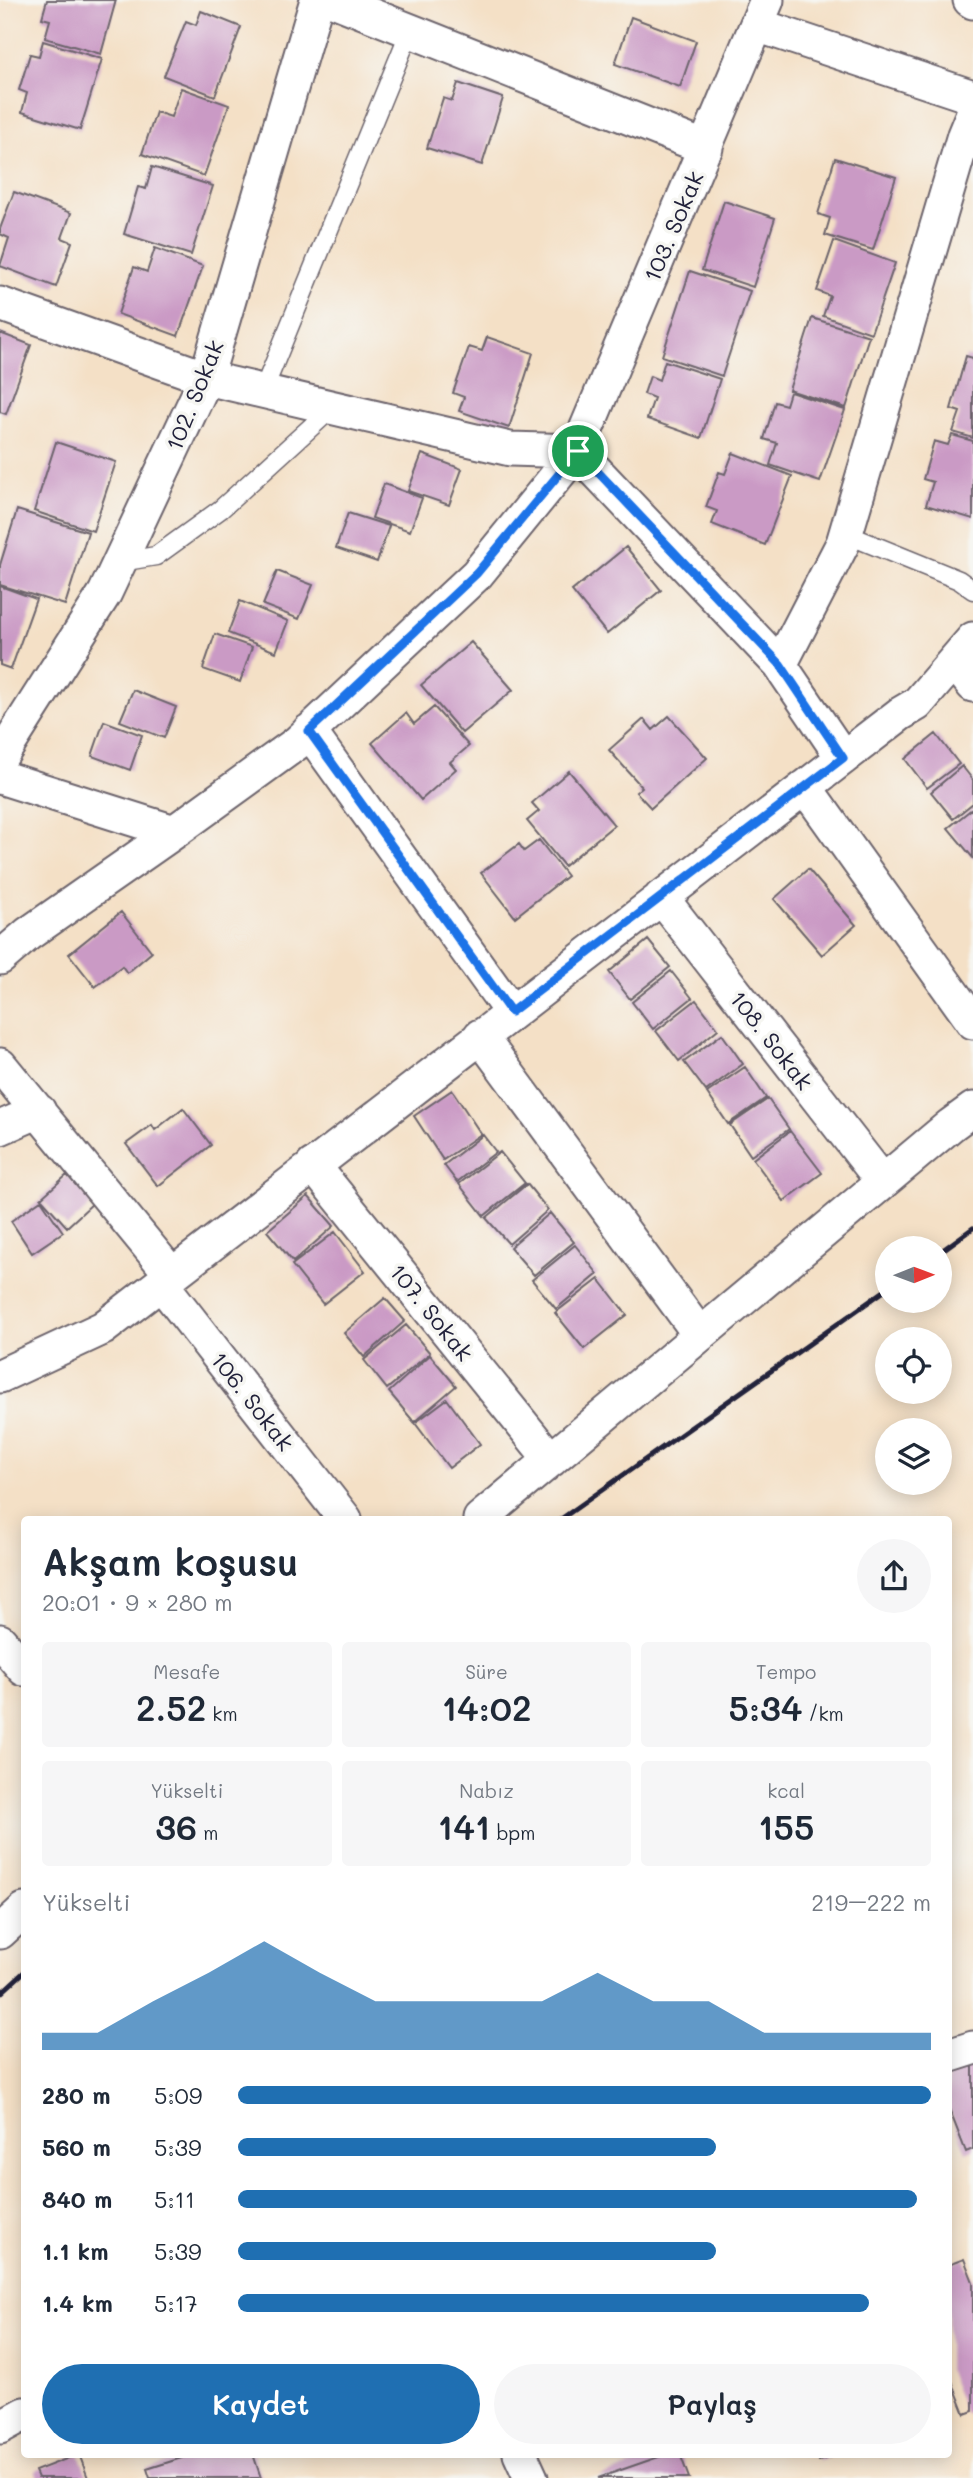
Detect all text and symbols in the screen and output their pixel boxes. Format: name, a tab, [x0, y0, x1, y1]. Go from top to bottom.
street label: 103. Sokak	[636, 166, 710, 286]
street label: 102. Sokak	[158, 335, 230, 455]
pin	[548, 421, 608, 481]
icon: arrive	[559, 432, 597, 470]
street label: 108. Sokak	[724, 984, 820, 1096]
north arrow	[875, 1236, 952, 1312]
map controls	[875, 1236, 952, 1495]
street label: 107. Sokak	[384, 1257, 480, 1367]
button: locate	[875, 1327, 952, 1404]
street label: 106. Sokak	[205, 1345, 301, 1457]
button: layers	[875, 1418, 952, 1495]
text: Akşam koşusu	[42, 1536, 299, 1586]
button: share	[857, 1539, 931, 1613]
text: 20:01 · 9 × 280 m	[42, 1587, 233, 1617]
text: Mesafe	[153, 1659, 220, 1684]
text: Süre	[465, 1659, 508, 1684]
text: Tempo	[756, 1659, 816, 1684]
text: 2.52	[136, 1684, 206, 1730]
text: 14:02	[442, 1684, 531, 1730]
text: 5:34	[729, 1684, 802, 1730]
text: km	[206, 1701, 238, 1726]
text: /km	[802, 1701, 844, 1726]
text: Yükselti	[150, 1778, 223, 1803]
text: Nabız	[459, 1778, 514, 1803]
text: kcal	[767, 1778, 805, 1803]
text: 36	[155, 1803, 197, 1849]
text: 141	[438, 1803, 490, 1849]
text: 155	[758, 1803, 814, 1849]
text: m	[197, 1820, 218, 1845]
text: bpm	[490, 1820, 535, 1845]
text: Yükselti	[42, 1887, 130, 1917]
text: 219–222 m	[811, 1887, 931, 1917]
text: 280 m	[42, 2080, 110, 2110]
text: 5:09	[154, 2080, 202, 2110]
text: 560 m	[42, 2132, 111, 2162]
text: 5:39	[154, 2132, 202, 2162]
text: 840 m	[42, 2184, 112, 2214]
text: 5:11	[154, 2184, 195, 2214]
text: 1.1 km	[42, 2236, 108, 2266]
text: 5:39	[154, 2236, 202, 2266]
text: 1.4 km	[42, 2288, 113, 2318]
text: 5:17	[154, 2288, 198, 2318]
button: Kaydet	[42, 2364, 480, 2444]
button: Paylaş	[494, 2364, 931, 2444]

